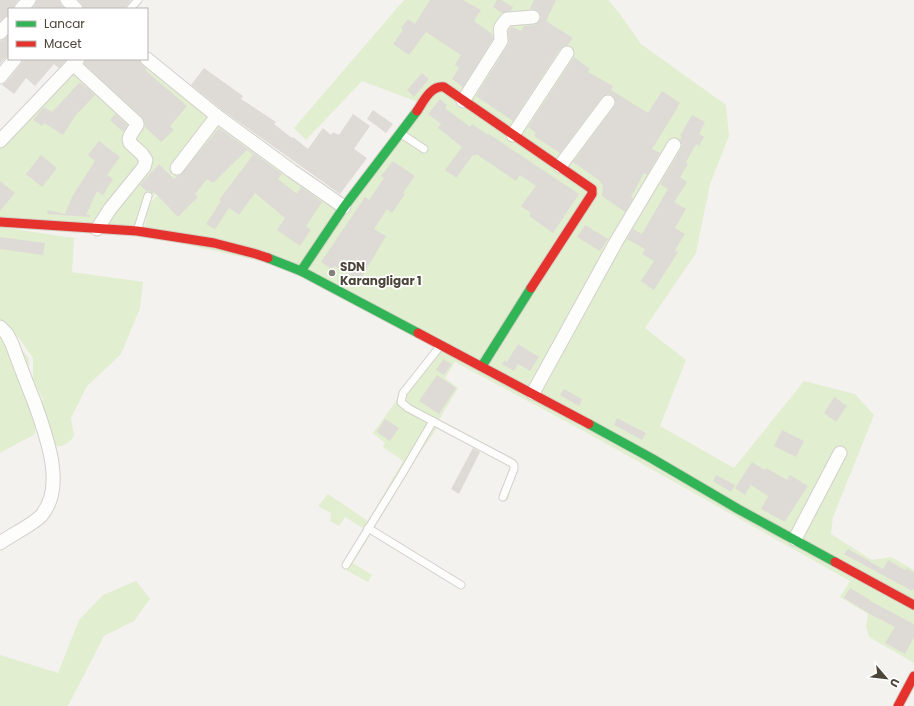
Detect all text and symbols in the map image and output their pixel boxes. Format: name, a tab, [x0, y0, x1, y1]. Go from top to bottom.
legend	[8, 8, 148, 60]
text: Lancar	[44, 15, 85, 32]
text: Macet	[44, 35, 82, 52]
place label: SDN Karangligar 1	[340, 258, 422, 289]
marker: SDN Karangligar 1	[327, 268, 337, 278]
north arrow	[866, 658, 906, 698]
text: U	[886, 676, 904, 690]

